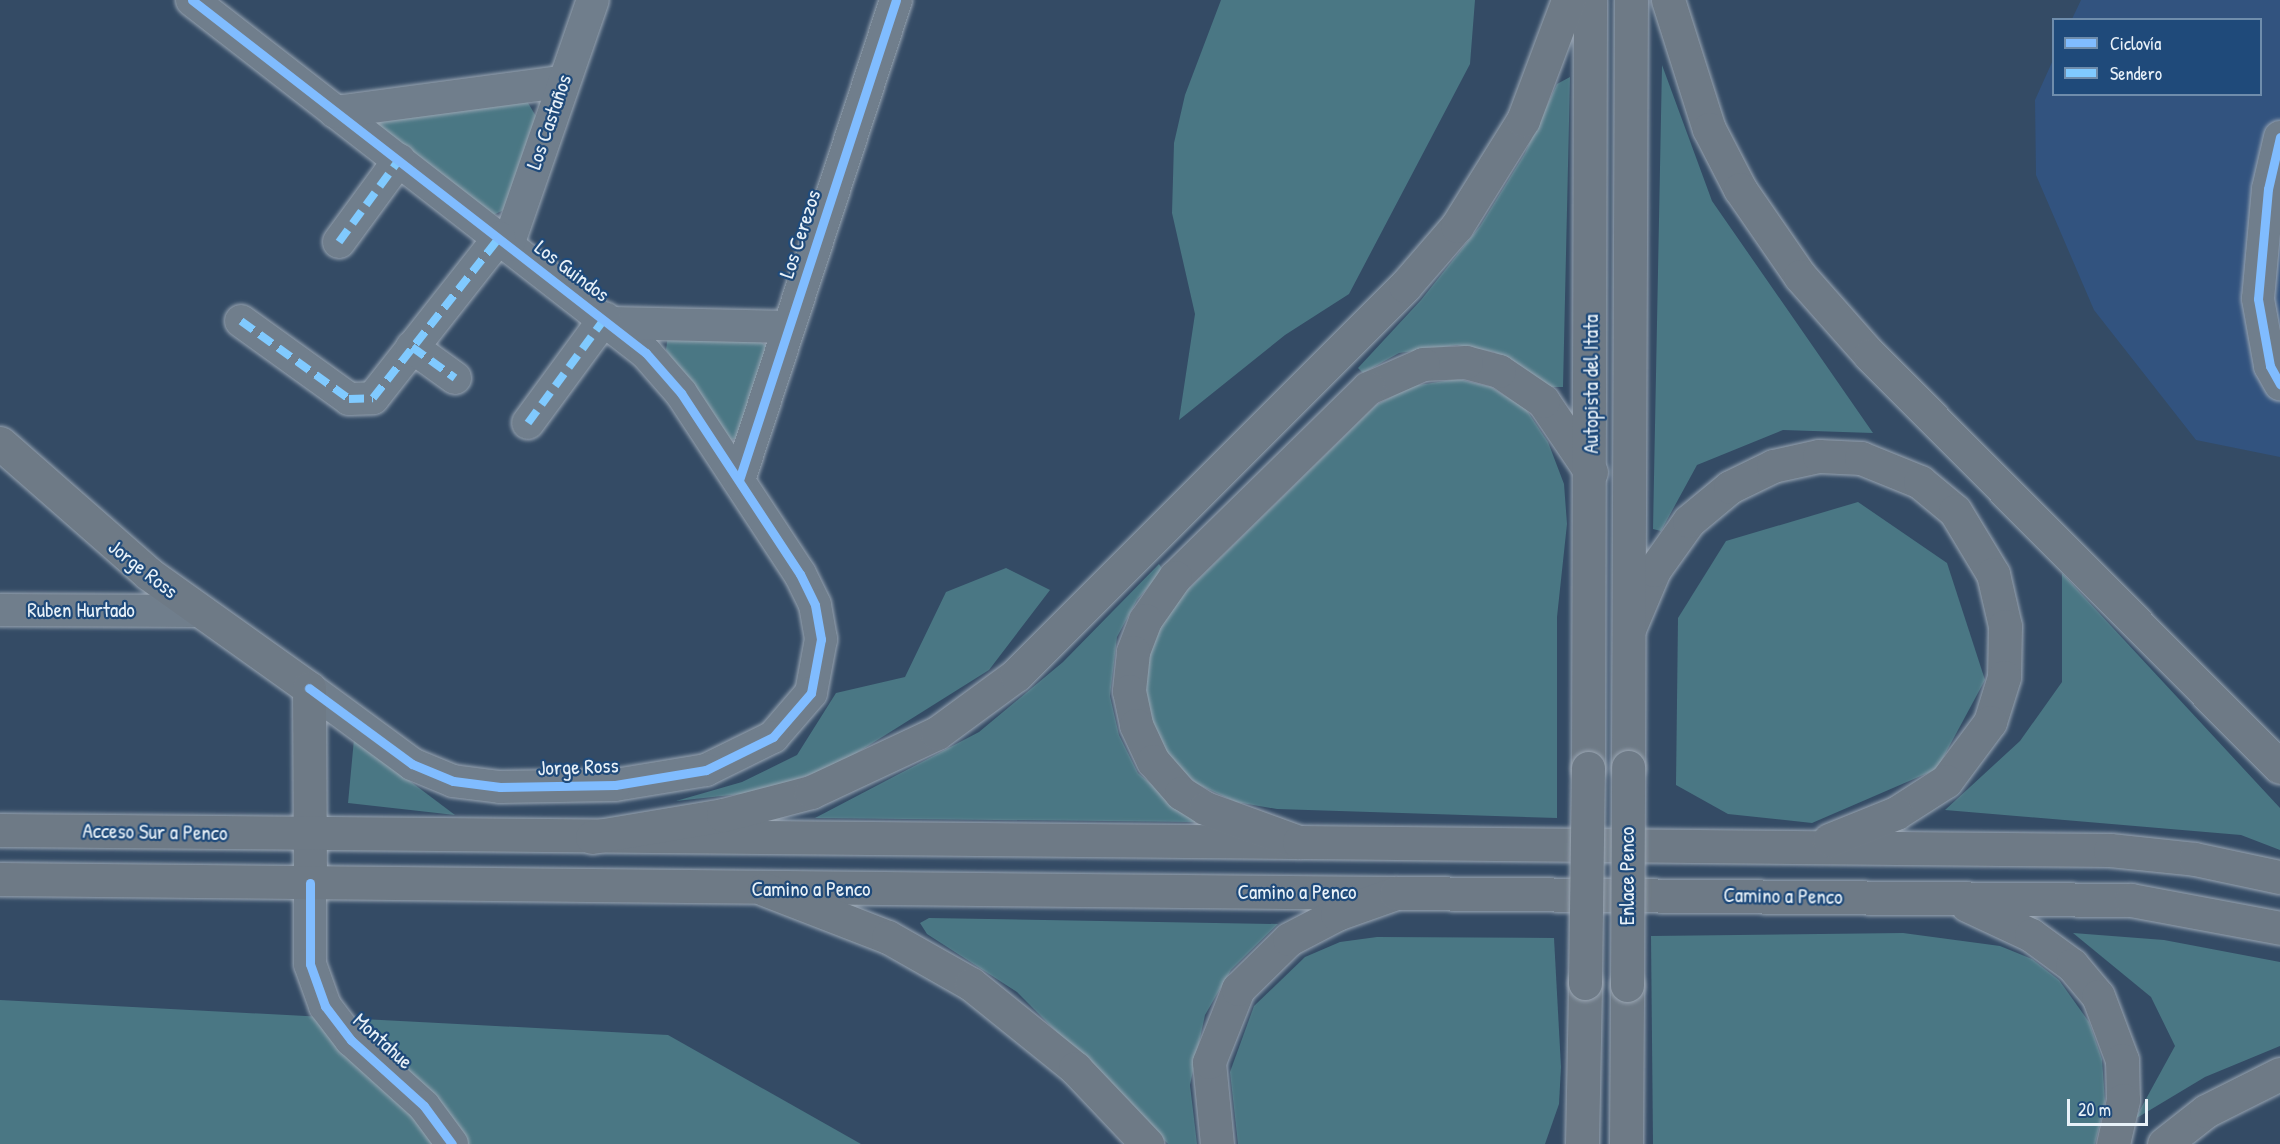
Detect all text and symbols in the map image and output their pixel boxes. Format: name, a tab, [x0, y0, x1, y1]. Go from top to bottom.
legend	[2052, 18, 2262, 96]
text: Ciclovía	[2110, 31, 2161, 56]
text: Sendero	[2110, 61, 2162, 86]
street label: Los Castaños	[521, 71, 577, 173]
street label: Los Cerezos	[774, 187, 826, 281]
street label: Los Guindos	[530, 235, 614, 307]
street label: Autopista del Itata	[1578, 314, 1604, 454]
street label: Jorge Ross	[103, 534, 183, 604]
street label: Ruben Hurtado	[27, 597, 135, 623]
street label: Jorge Ross	[537, 753, 619, 781]
street label: Acceso Sur a Penco	[82, 818, 228, 846]
street label: Enlace Penco	[1614, 827, 1640, 925]
street label: Camino a Penco	[751, 876, 871, 902]
street label: Camino a Penco	[1237, 879, 1357, 905]
street label: Camino a Penco	[1723, 882, 1843, 910]
street label: Montahue	[348, 1008, 418, 1074]
scale bar	[2070, 1087, 2151, 1125]
text: 20 m	[2078, 1097, 2111, 1122]

